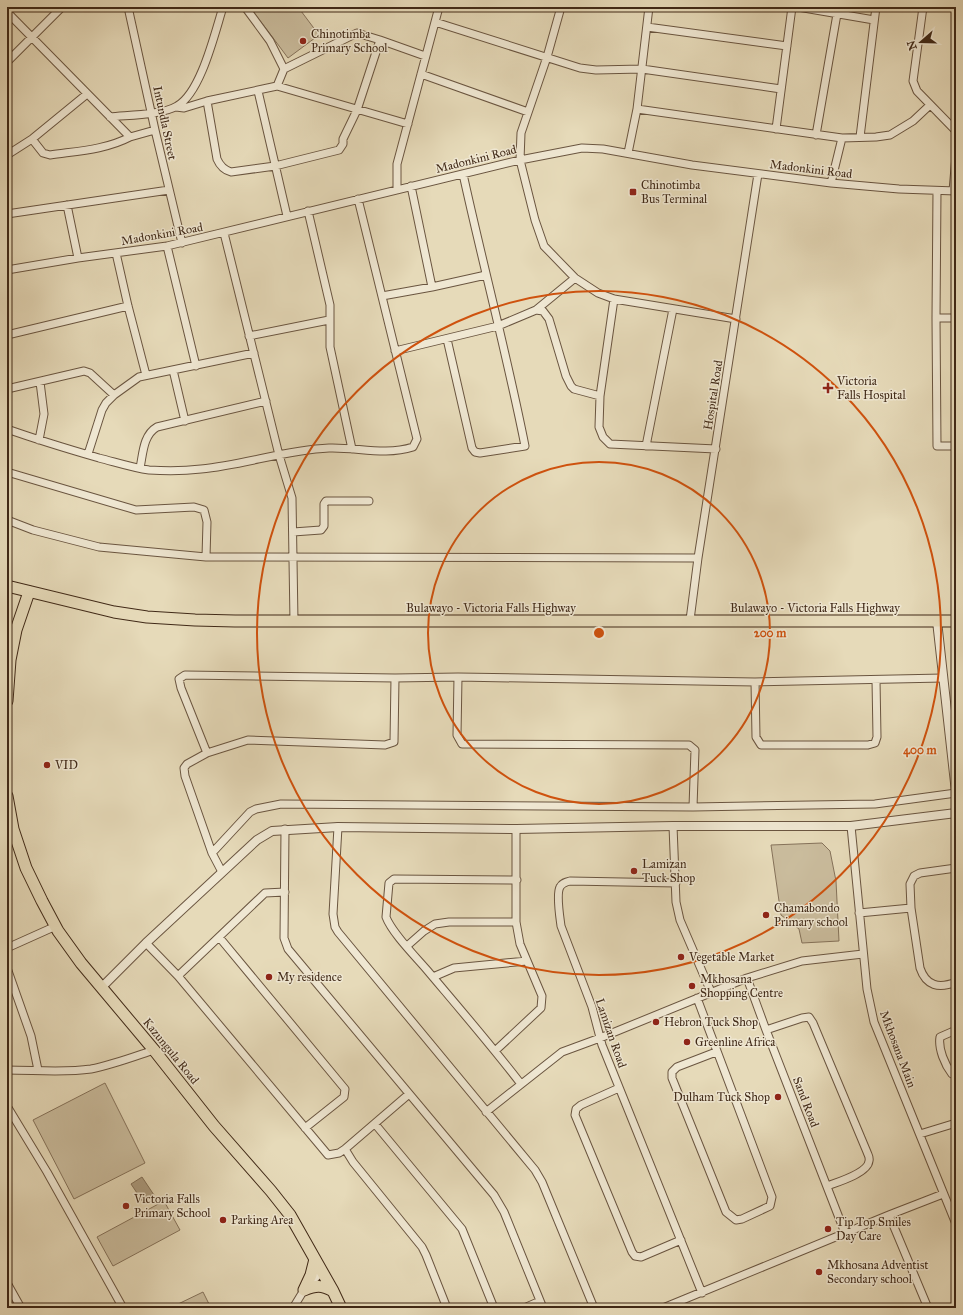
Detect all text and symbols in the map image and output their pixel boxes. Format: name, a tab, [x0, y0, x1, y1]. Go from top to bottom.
north arrow	[901, 22, 941, 62]
place label: Chinotimba Primary School	[311, 27, 388, 55]
marker: Chinotimba Primary School	[298, 36, 308, 46]
text: N	[904, 38, 920, 52]
street label: Intundla Street	[150, 85, 180, 162]
street label: Madonkini Road	[434, 142, 518, 176]
street label: Madonkini Road	[769, 157, 853, 181]
place label: Chinotimba Bus Terminal	[641, 178, 708, 206]
marker: Chinotimba Bus Terminal	[628, 187, 638, 197]
street label: Madonkini Road	[120, 220, 204, 248]
street label: Hospital Road	[701, 359, 725, 431]
place label: Victoria Falls Hospital	[836, 374, 906, 402]
marker: Victoria Falls Hospital	[822, 382, 834, 394]
street label: Bulawayo - Victoria Falls Highway	[406, 601, 576, 616]
street label: Bulawayo - Victoria Falls Highway	[730, 601, 900, 616]
centre of rings	[592, 626, 606, 640]
text: 200 m	[754, 626, 787, 640]
text: 400 m	[903, 743, 938, 758]
place label: VID	[54, 758, 78, 772]
marker: VID	[42, 760, 52, 770]
place label: Lamizan Tuck Shop	[642, 857, 695, 885]
marker: Lamizan Tuck Shop	[629, 866, 639, 876]
place label: Chamabondo Primary school	[774, 901, 849, 929]
marker: Chamabondo Primary school	[761, 910, 771, 920]
place label: Vegetable Market	[688, 950, 775, 965]
marker: Vegetable Market	[676, 952, 686, 962]
place label: My residence	[277, 970, 342, 984]
marker: My residence	[264, 972, 274, 982]
place label: Mkhosana Shopping Centre	[700, 972, 783, 1001]
marker: Mkhosana Shopping Centre	[687, 981, 697, 991]
street label: Lamizan Road	[593, 996, 629, 1070]
street label: Mkhosana Main	[877, 1008, 919, 1090]
street label: Kazungula Road	[139, 1015, 202, 1087]
place label: Hebron Tuck Shop	[664, 1015, 758, 1029]
marker: Hebron Tuck Shop	[651, 1017, 661, 1027]
place label: Greenline Africa	[695, 1035, 776, 1049]
marker: Greenline Africa	[682, 1037, 692, 1047]
street label: Sand Road	[790, 1075, 822, 1129]
place label: Dulham Tuck Shop	[673, 1090, 770, 1104]
marker: Dulham Tuck Shop	[773, 1092, 783, 1102]
place label: Victoria Falls Primary School	[133, 1192, 211, 1220]
marker: Victoria Falls Primary School	[121, 1201, 131, 1211]
place label: Parking Area	[231, 1213, 294, 1228]
marker: Parking Area	[218, 1215, 228, 1225]
place label: Tip Top Smiles Day Care	[836, 1215, 911, 1243]
marker: Tip Top Smiles Day Care	[823, 1224, 833, 1234]
place label: Mkhosana Adventist Secondary school	[827, 1258, 929, 1286]
marker: Mkhosana Adventist Secondary school	[814, 1267, 824, 1277]

